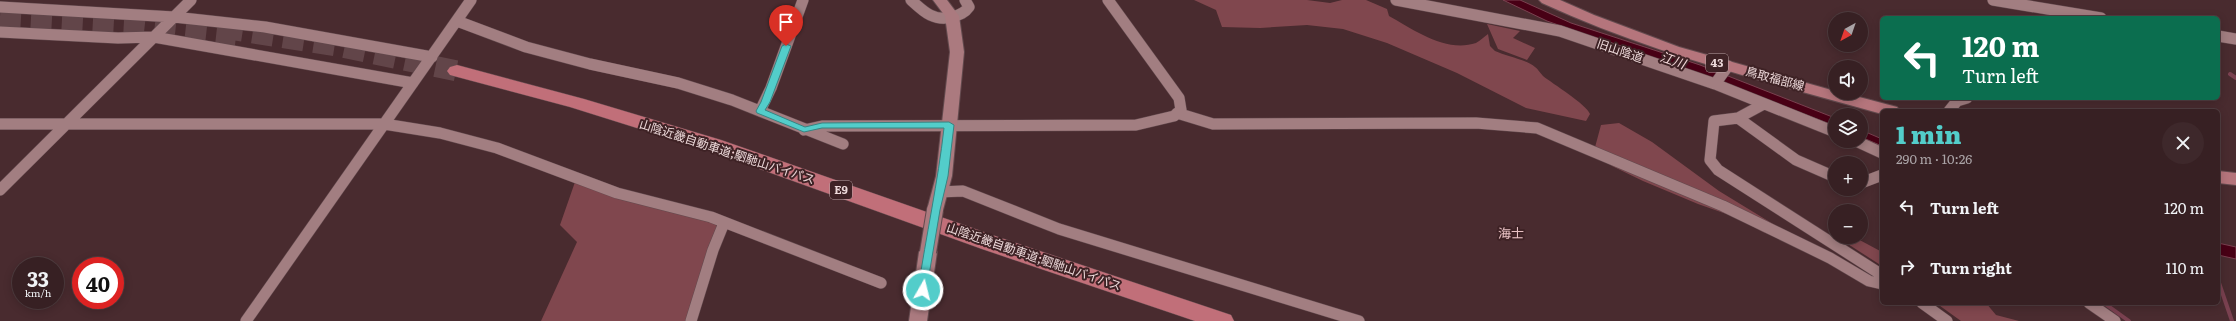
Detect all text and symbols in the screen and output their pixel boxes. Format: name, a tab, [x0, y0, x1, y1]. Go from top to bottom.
pin	[769, 5, 803, 46]
icon: arrive	[775, 11, 797, 33]
north arrow	[1828, 12, 1868, 52]
map controls	[1828, 12, 1868, 244]
text: 120 m	[1962, 24, 2039, 66]
icon: left	[1896, 32, 1948, 84]
street label: 旧山陰道	[1595, 34, 1646, 66]
water label: 江川	[1658, 46, 1690, 73]
road number: 43	[1706, 54, 1728, 72]
button: sound	[1828, 60, 1868, 100]
street label: 鳥取福部線	[1744, 62, 1807, 94]
text: Turn left	[1962, 62, 2039, 89]
button: layers	[1828, 108, 1868, 148]
street label: 山陰近畿自動車道;駟馳山バイパス	[637, 114, 817, 188]
text: 1 min	[1896, 116, 1961, 151]
button: close	[2162, 122, 2204, 164]
text: 290 m · 10:26	[1896, 149, 1972, 168]
button: +	[1828, 156, 1868, 196]
road number: E9	[830, 181, 852, 199]
icon: left	[1896, 196, 1918, 218]
text: Turn left	[1930, 196, 1999, 219]
text: 120 m	[2164, 196, 2204, 219]
button: −	[1828, 204, 1868, 244]
street label: 山陰近畿自動車道;駟馳山バイパス	[945, 218, 1124, 294]
district label: 海士	[1498, 223, 1524, 242]
icon: right	[1896, 256, 1918, 278]
text: Turn right	[1930, 256, 2012, 279]
text: 110 m	[2166, 256, 2204, 279]
speed limit sign: 40	[72, 257, 124, 309]
text: 33	[27, 263, 49, 293]
position arrow	[902, 269, 944, 311]
text: km/h	[25, 285, 51, 300]

